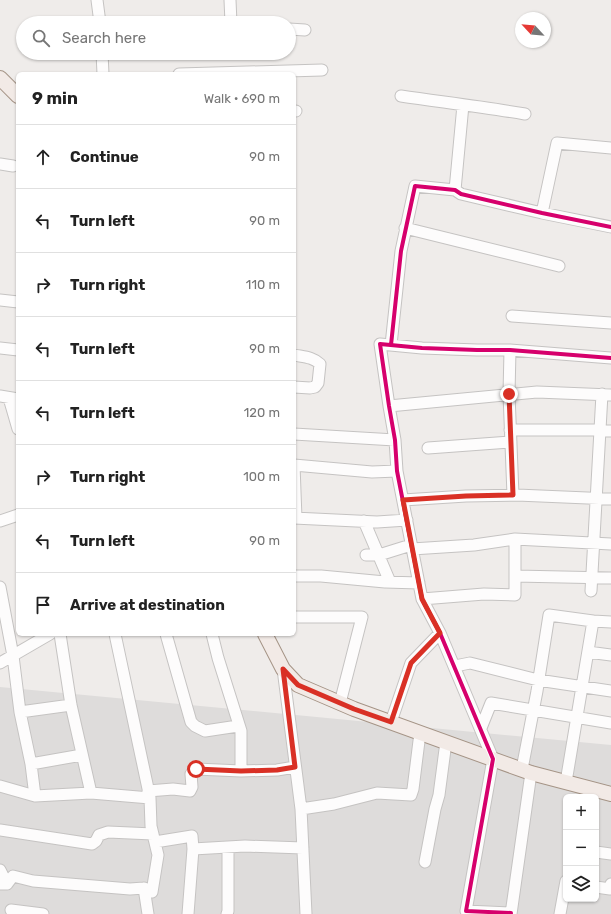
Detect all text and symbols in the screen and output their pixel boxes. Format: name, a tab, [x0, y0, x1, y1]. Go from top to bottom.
north arrow	[515, 12, 551, 48]
search box	[16, 16, 296, 60]
icon: search	[30, 27, 52, 49]
text: Search here	[62, 29, 146, 47]
text: 9 min	[32, 88, 78, 108]
text: Walk · 690 m	[204, 91, 280, 106]
icon: ahead	[32, 146, 54, 168]
text: Continue	[70, 148, 139, 166]
text: 90 m	[249, 149, 280, 164]
icon: left	[32, 210, 54, 232]
text: Turn left	[70, 212, 135, 230]
text: 90 m	[249, 213, 280, 228]
icon: right	[32, 274, 54, 296]
text: Turn right	[70, 276, 145, 294]
text: 110 m	[246, 277, 280, 292]
icon: left	[32, 338, 54, 360]
text: Turn left	[70, 340, 135, 358]
text: 90 m	[249, 341, 280, 356]
route end	[500, 385, 518, 403]
icon: left	[32, 402, 54, 424]
text: Turn left	[70, 404, 135, 422]
text: 120 m	[244, 405, 280, 420]
icon: right	[32, 466, 54, 488]
text: Turn right	[70, 468, 145, 486]
text: 100 m	[243, 469, 280, 484]
icon: left	[32, 530, 54, 552]
text: Turn left	[70, 532, 135, 550]
text: 90 m	[249, 533, 280, 548]
icon: arrive	[32, 594, 54, 616]
text: Arrive at destination	[70, 596, 225, 614]
route start	[187, 760, 205, 778]
map controls	[563, 794, 599, 902]
button: +	[563, 794, 599, 830]
button: −	[563, 830, 599, 866]
button: layers	[563, 866, 599, 902]

